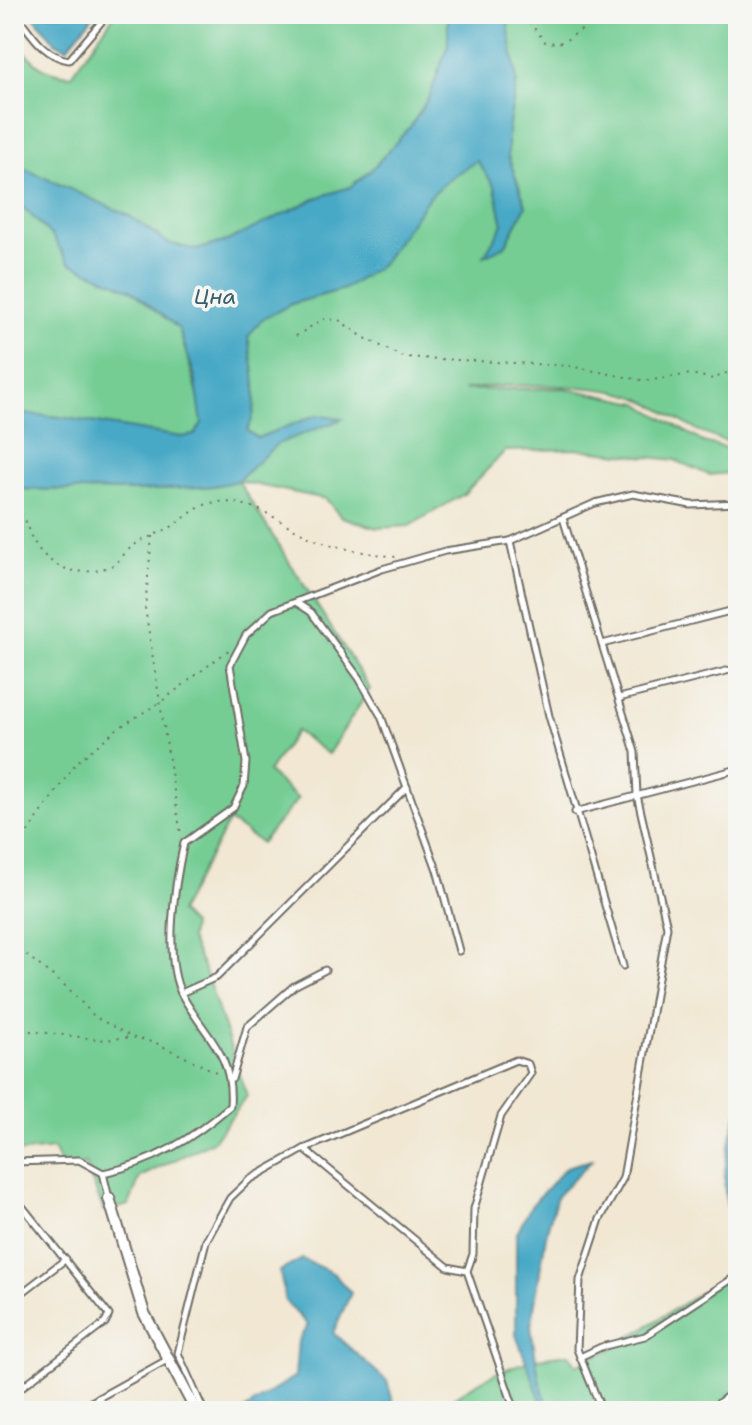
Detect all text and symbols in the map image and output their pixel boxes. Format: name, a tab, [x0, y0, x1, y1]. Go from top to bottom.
water label: Цна	[194, 282, 236, 311]

